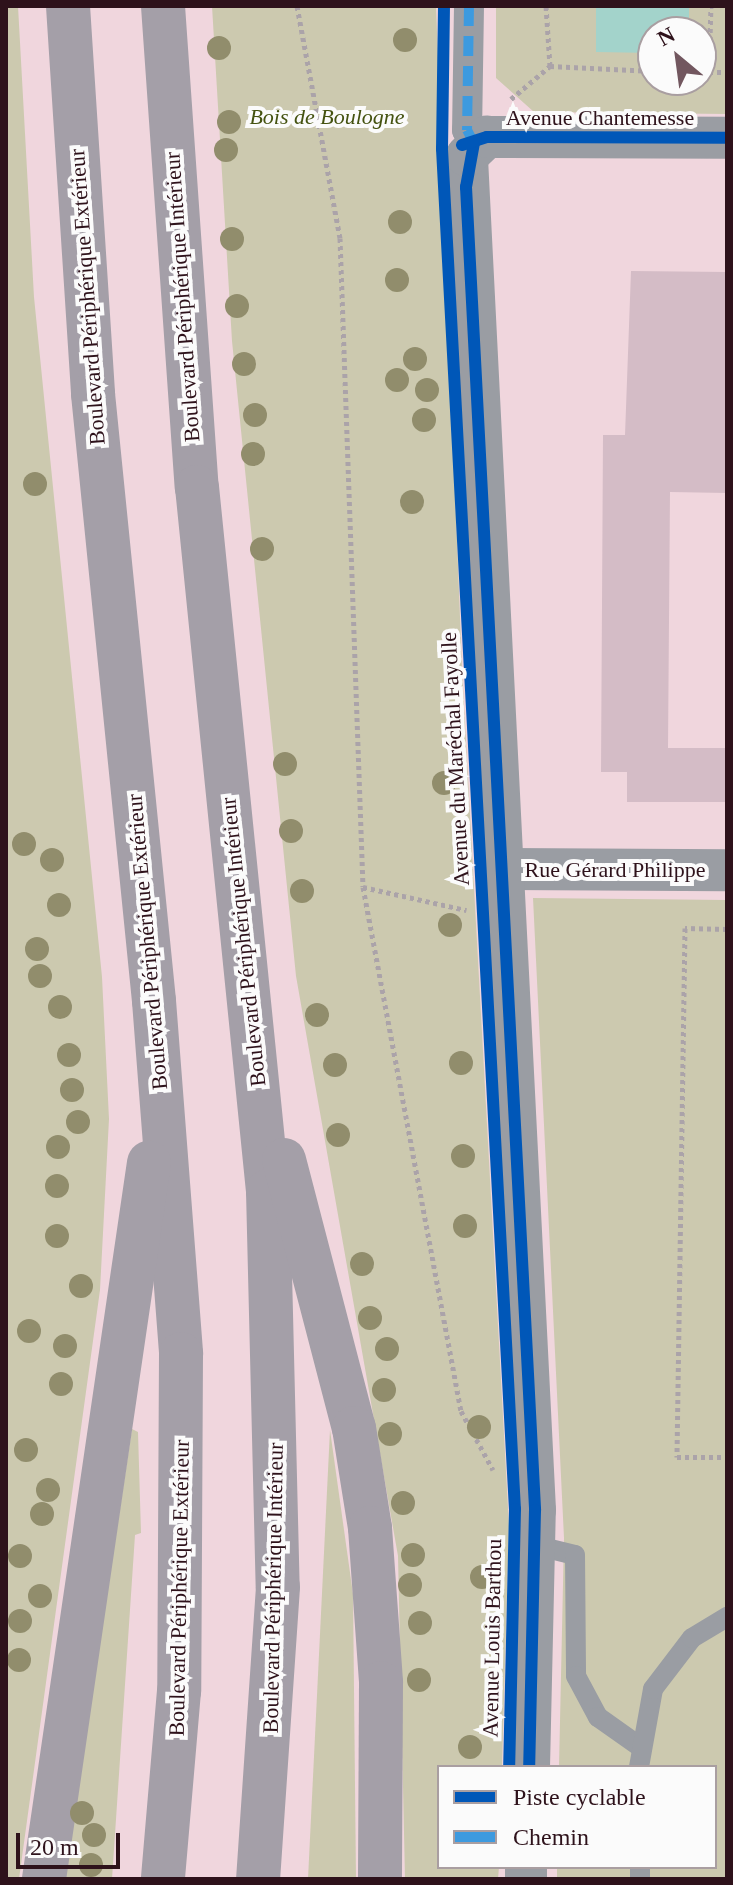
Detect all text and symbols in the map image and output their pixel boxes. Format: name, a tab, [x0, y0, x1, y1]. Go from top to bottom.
north arrow	[637, 16, 717, 96]
text: N	[653, 22, 679, 51]
park label: Bois de Boulogne	[249, 104, 405, 130]
street label: Avenue Chantemesse	[506, 105, 694, 131]
street label: Boulevard Périphérique Extérieur	[63, 148, 111, 446]
street label: Boulevard Périphérique Intérieur	[159, 151, 205, 443]
street label: Avenue du Maréchal Fayolle	[435, 631, 475, 887]
street label: Boulevard Périphérique Extérieur	[121, 793, 173, 1091]
street label: Boulevard Périphérique Intérieur	[215, 796, 271, 1088]
street label: Rue Gérard Philippe	[525, 857, 705, 883]
street label: Boulevard Périphérique Extérieur	[163, 1439, 195, 1737]
street label: Boulevard Périphérique Intérieur	[257, 1442, 289, 1734]
street label: Avenue Louis Barthou	[477, 1538, 507, 1738]
legend	[437, 1765, 717, 1869]
text: Piste cyclable	[513, 1784, 646, 1810]
scale bar	[20, 1817, 124, 1867]
text: Chemin	[513, 1824, 589, 1850]
text: 20 m	[30, 1834, 79, 1860]

